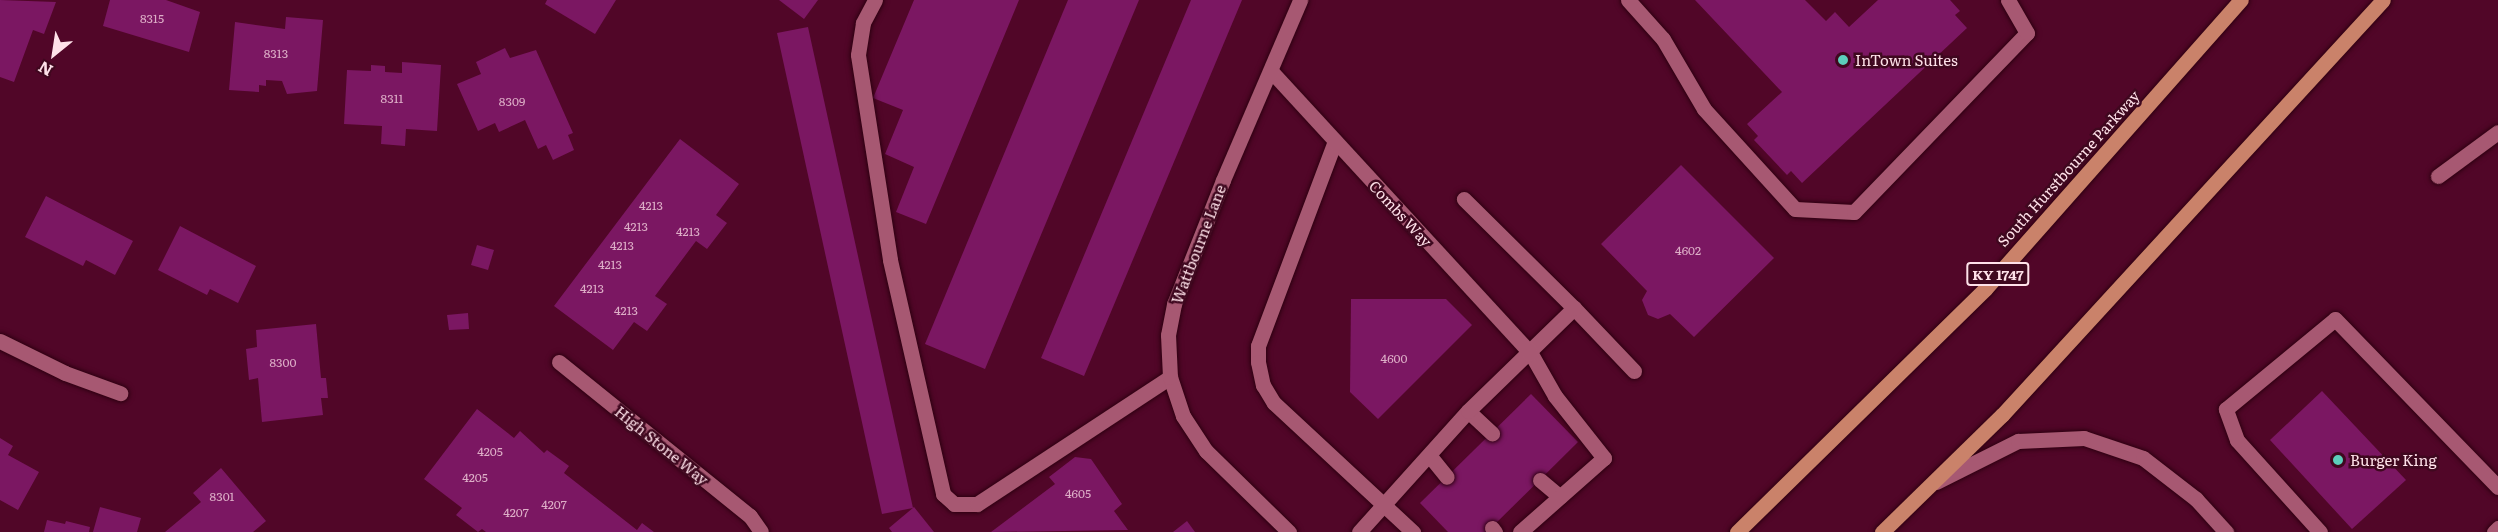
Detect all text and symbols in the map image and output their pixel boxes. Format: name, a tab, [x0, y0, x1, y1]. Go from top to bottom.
house number: 8315	[140, 12, 164, 26]
north arrow	[24, 24, 84, 84]
house number: 8313	[264, 47, 288, 61]
place label: InTown Suites	[1855, 51, 1958, 69]
marker: InTown Suites	[1836, 53, 1850, 67]
text: N	[33, 56, 57, 83]
street label: South Hurstbourne Parkway	[1993, 86, 2143, 250]
house number: 8311	[381, 92, 403, 106]
house number: 8309	[499, 95, 525, 109]
street label: Combs Way	[1366, 176, 1436, 250]
street label: Wattbourne Lane	[1167, 182, 1229, 306]
house number: 4213	[639, 199, 663, 213]
house number: 4213	[624, 220, 648, 234]
house number: 4213	[676, 225, 700, 239]
house number: 4213	[610, 239, 634, 253]
house number: 4602	[1675, 244, 1701, 258]
house number: 4213	[598, 258, 622, 272]
road number: KY 1747	[1965, 263, 2031, 285]
house number: 4213	[580, 282, 604, 296]
house number: 4213	[614, 304, 638, 318]
house number: 4600	[1381, 352, 1407, 366]
house number: 8300	[270, 356, 296, 370]
street label: High Stone Way	[612, 402, 712, 488]
house number: 4205	[477, 445, 503, 459]
place label: Burger King	[2350, 451, 2437, 469]
marker: Burger King	[2331, 453, 2345, 467]
house number: 4205	[462, 471, 488, 485]
house number: 4605	[1065, 487, 1091, 501]
house number: 8301	[210, 490, 234, 504]
house number: 4207	[541, 498, 567, 512]
house number: 4207	[503, 506, 529, 520]

